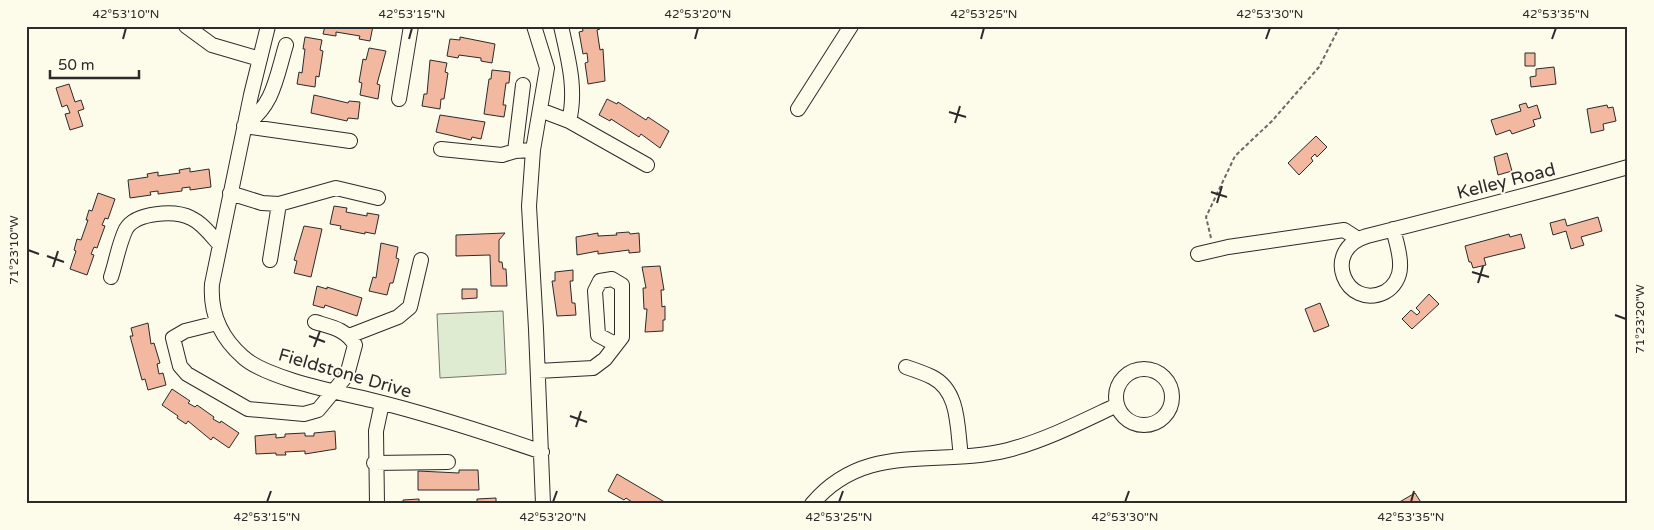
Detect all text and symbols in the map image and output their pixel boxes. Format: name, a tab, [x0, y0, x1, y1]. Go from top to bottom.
text: 42°53'10"N	[93, 7, 160, 21]
text: 42°53'15"N	[379, 7, 446, 21]
text: 42°53'20"N	[665, 7, 732, 21]
text: 42°53'25"N	[951, 7, 1018, 21]
text: 42°53'30"N	[1237, 7, 1304, 21]
text: 42°53'35"N	[1523, 7, 1590, 21]
scale bar	[50, 48, 139, 80]
text: 50 m	[58, 56, 95, 74]
street label: Kelley Road	[1454, 158, 1558, 204]
text: 71°23'10"W	[7, 215, 21, 285]
text: 71°23'20"W	[1633, 284, 1647, 354]
street label: Fieldstone Drive	[276, 343, 414, 403]
text: 42°53'15"N	[234, 510, 301, 524]
text: 42°53'20"N	[520, 510, 587, 524]
text: 42°53'25"N	[806, 510, 873, 524]
text: 42°53'30"N	[1092, 510, 1159, 524]
text: 42°53'35"N	[1378, 510, 1445, 524]

